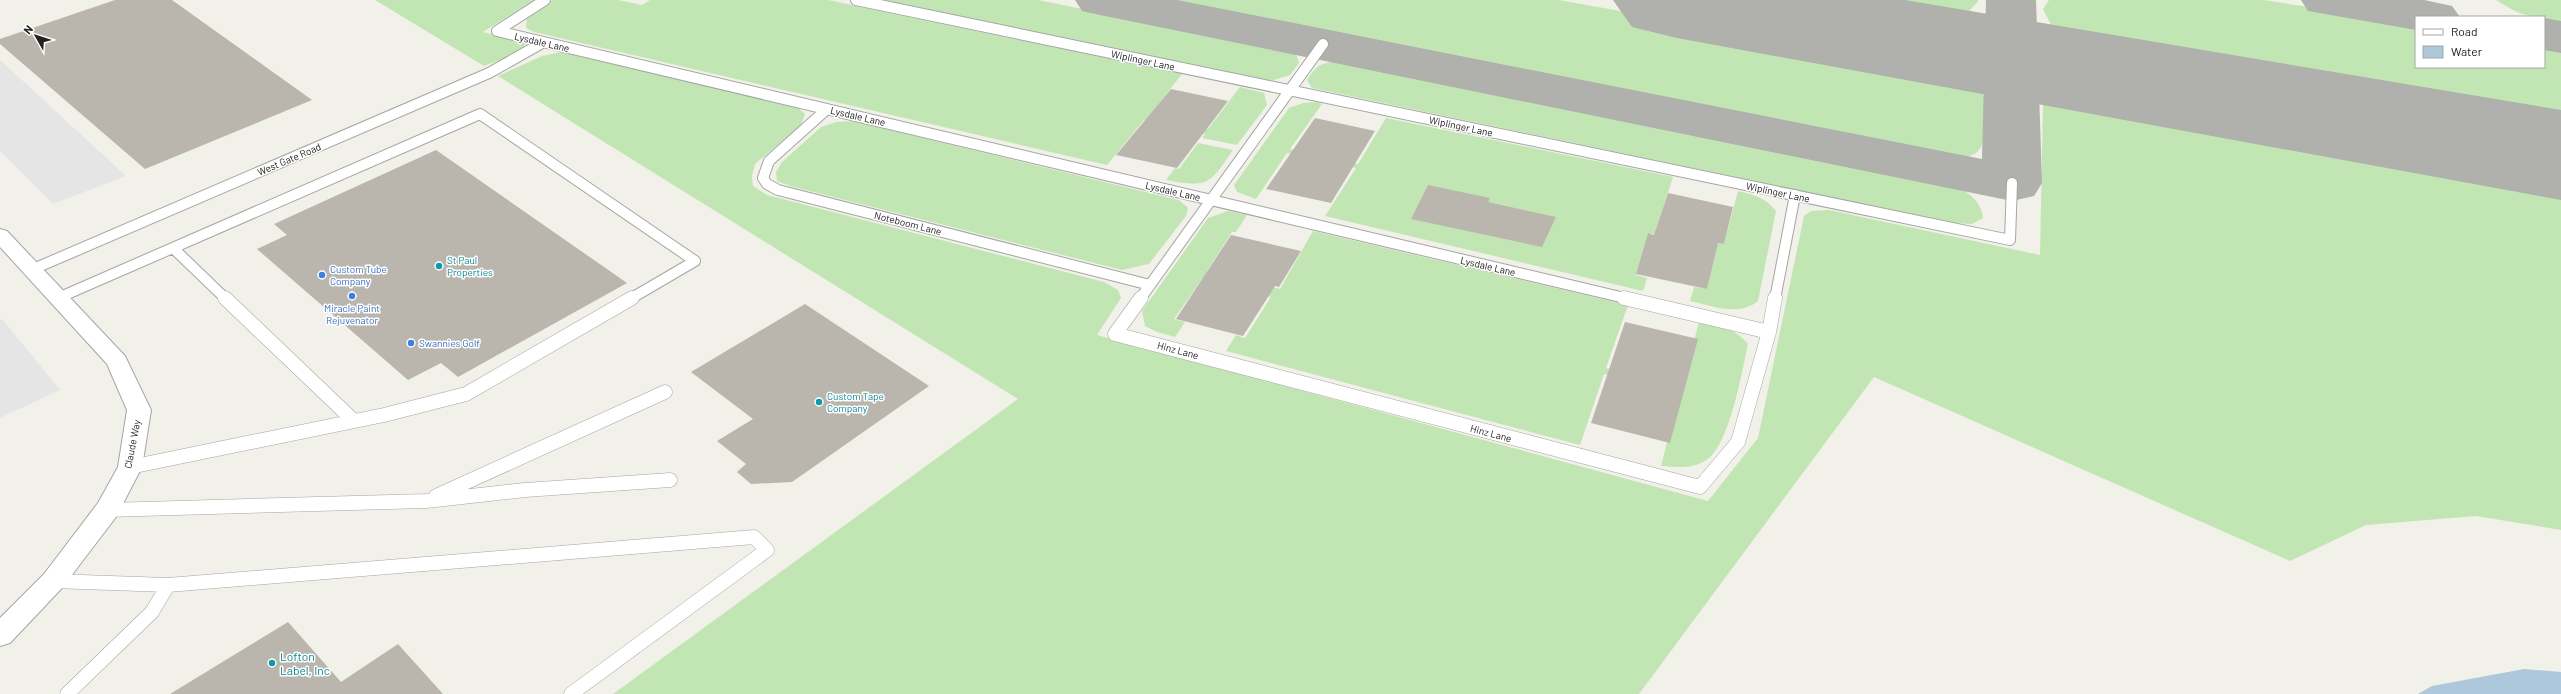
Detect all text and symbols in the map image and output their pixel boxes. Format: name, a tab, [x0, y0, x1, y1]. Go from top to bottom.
north arrow	[16, 16, 56, 56]
legend	[2415, 16, 2545, 68]
text: N	[20, 22, 35, 36]
text: Road	[2451, 24, 2478, 38]
street label: Lysdale Lane	[513, 30, 571, 54]
text: Water	[2451, 44, 2483, 58]
street label: Wiplinger Lane	[1110, 47, 1176, 73]
street label: Lysdale Lane	[829, 104, 887, 128]
street label: Wiplinger Lane	[1428, 113, 1494, 139]
street label: West Gate Road	[255, 140, 323, 178]
street label: Lysdale Lane	[1144, 179, 1202, 203]
street label: Wiplinger Lane	[1745, 179, 1811, 205]
street label: Noteboom Lane	[873, 209, 943, 237]
place label: St Paul Properties	[447, 254, 493, 278]
street label: Lysdale Lane	[1459, 254, 1517, 278]
marker: St Paul Properties	[434, 261, 444, 271]
place label: Custom Tube Company	[330, 263, 387, 287]
marker: Custom Tube Company	[317, 270, 327, 280]
marker: Miracle Paint Rejuvenator	[347, 291, 357, 301]
place label: Miracle Paint Rejuvenator	[324, 302, 380, 326]
place label: Swannies Golf	[419, 337, 480, 349]
marker: Swannies Golf	[406, 338, 416, 348]
street label: Hinz Lane	[1156, 339, 1200, 361]
place label: Custom Tape Company	[827, 390, 884, 414]
marker: Custom Tape Company	[814, 397, 824, 407]
street label: Claude Way	[121, 418, 143, 469]
street label: Hinz Lane	[1469, 422, 1513, 444]
place label: Lofton Label, Inc	[280, 649, 330, 677]
marker: Lofton Label, Inc	[267, 658, 277, 668]

